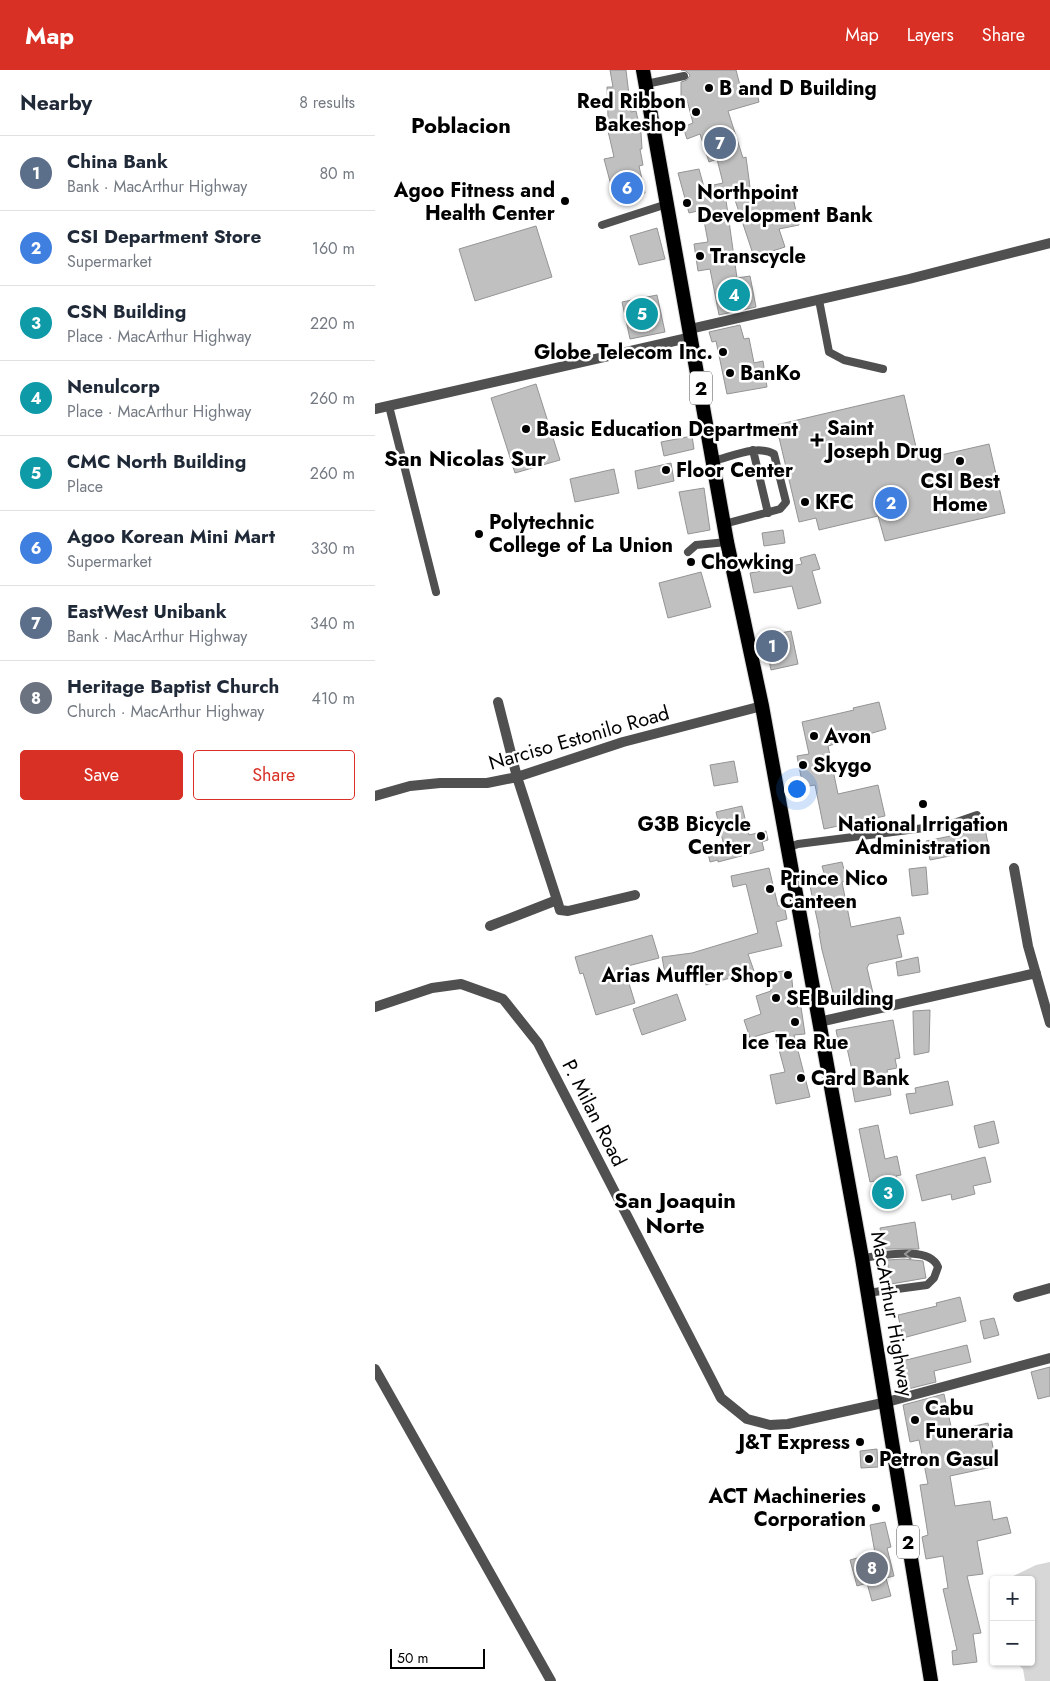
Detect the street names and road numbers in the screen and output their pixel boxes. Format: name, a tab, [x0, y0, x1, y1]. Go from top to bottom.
road number: 2	[690, 372, 712, 404]
street label: Narciso Estonilo Road	[485, 698, 673, 778]
street label: P. Milan Road	[555, 1054, 633, 1172]
street label: MacArthur Highway	[863, 1229, 921, 1399]
road number: 2	[897, 1525, 919, 1558]

